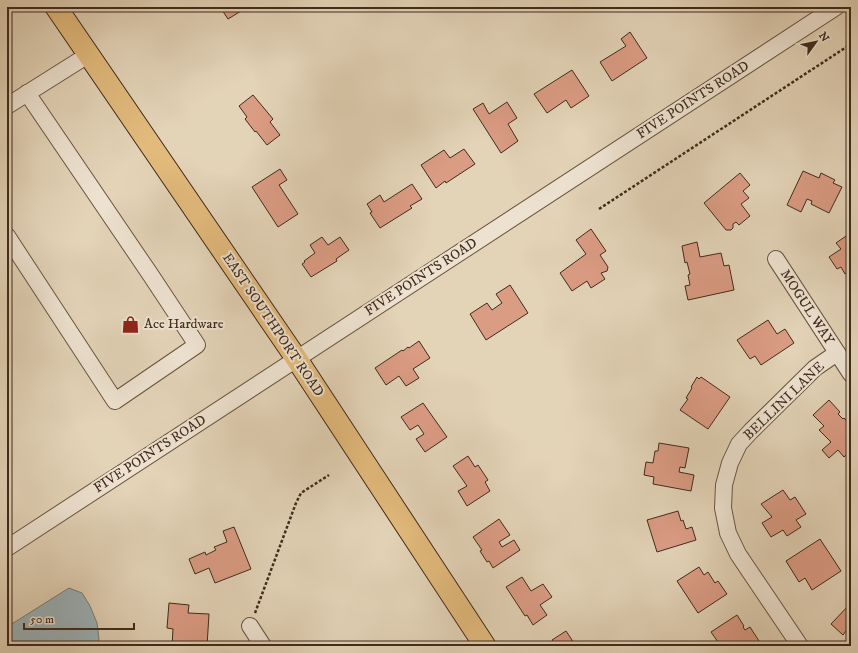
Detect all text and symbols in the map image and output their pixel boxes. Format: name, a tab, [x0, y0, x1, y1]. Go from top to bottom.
north arrow	[796, 22, 836, 62]
text: N	[815, 29, 832, 45]
street label: FIVE POINTS ROAD	[633, 57, 753, 143]
street label: FIVE POINTS ROAD	[361, 234, 481, 320]
street label: EAST SOUTHPORT ROAD	[218, 250, 328, 400]
street label: MOGUL WAY	[776, 266, 838, 348]
shop icon: Ace Hardware	[121, 314, 141, 334]
place label: Ace Hardware	[144, 315, 224, 333]
street label: BELLINI LANE	[740, 358, 828, 444]
street label: FIVE POINTS ROAD	[90, 411, 210, 497]
scale bar	[24, 605, 134, 631]
text: 50 m	[30, 612, 54, 627]

